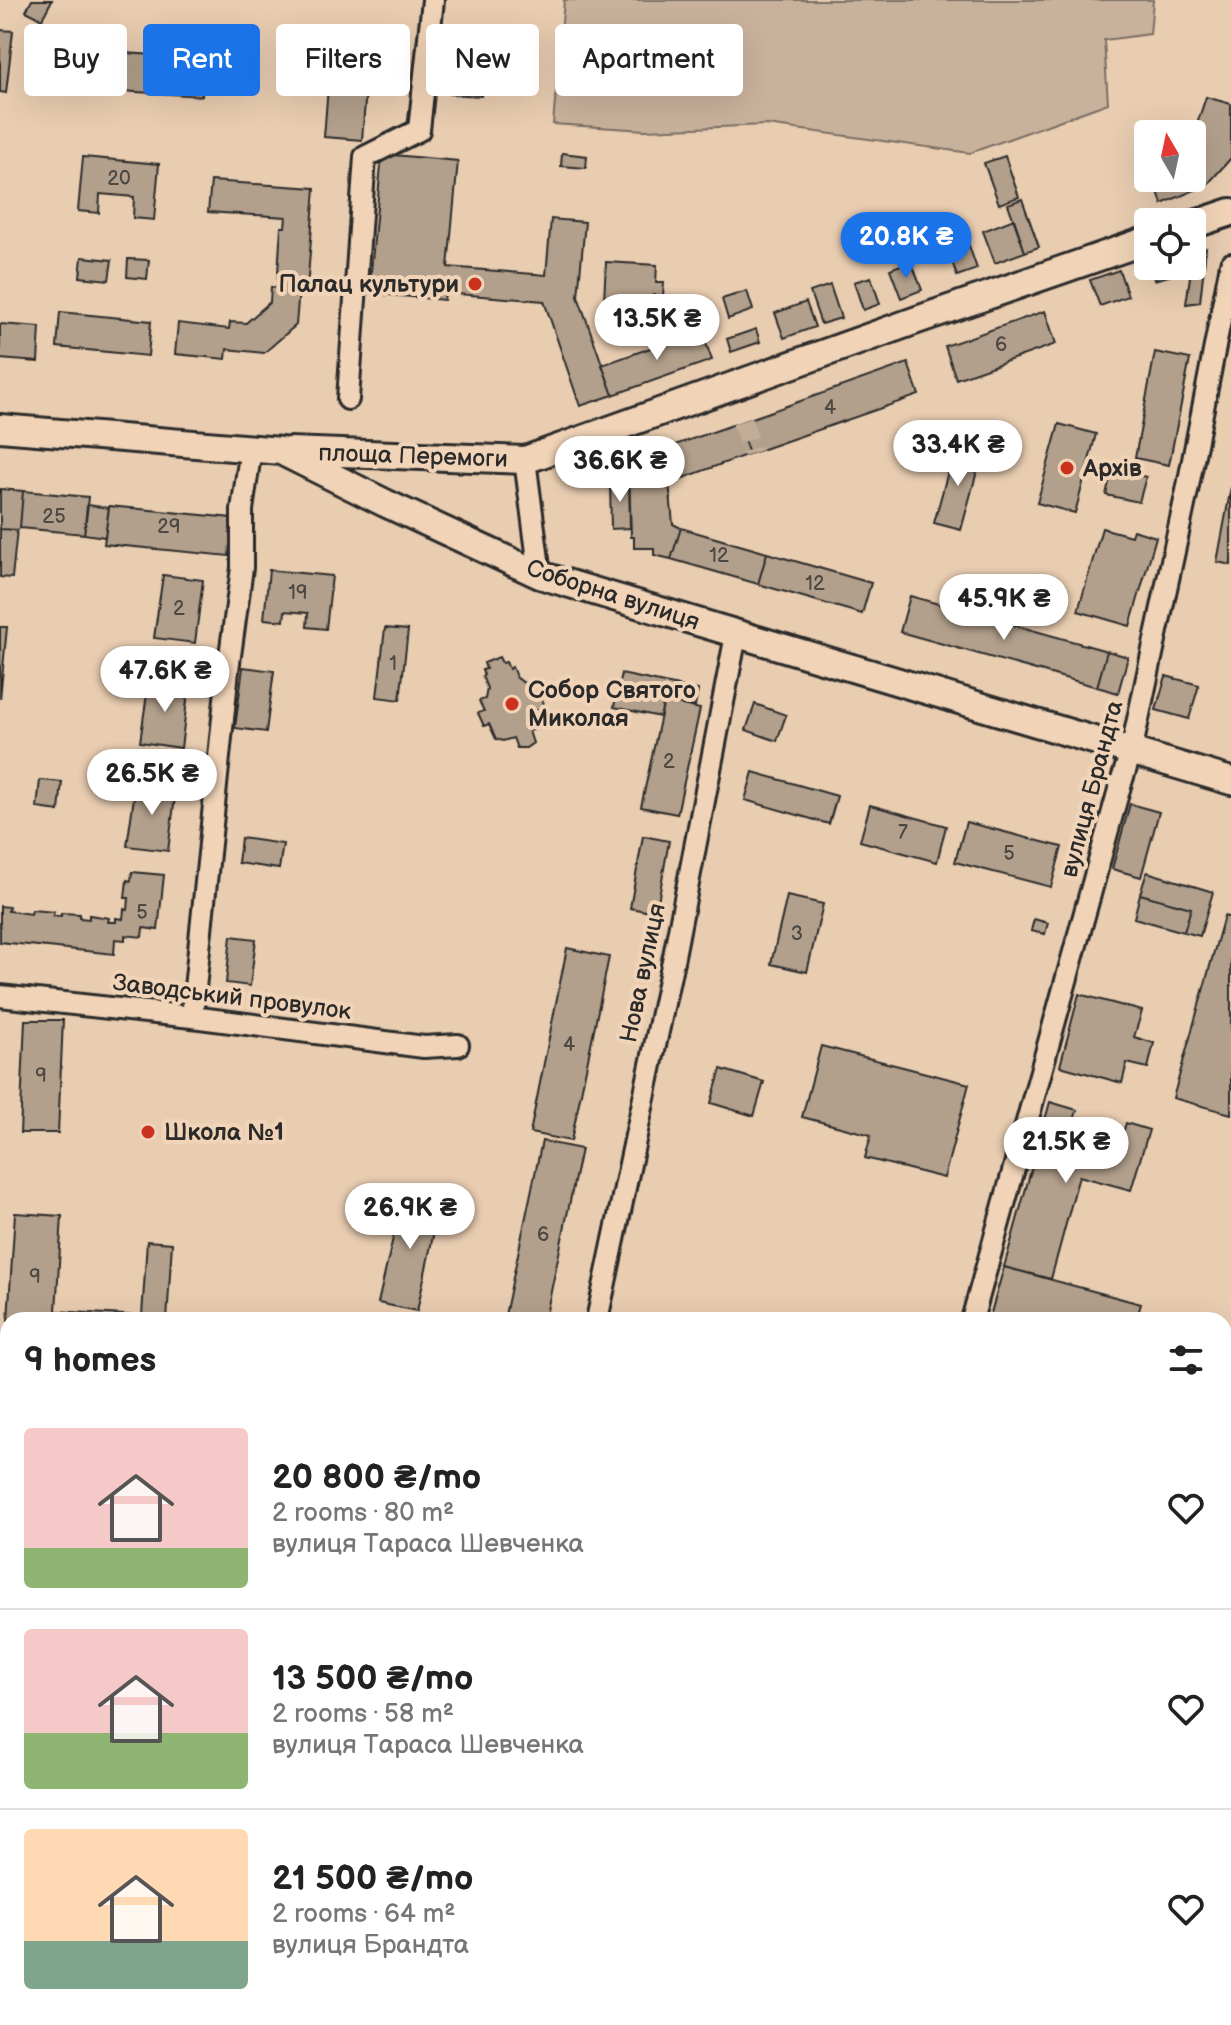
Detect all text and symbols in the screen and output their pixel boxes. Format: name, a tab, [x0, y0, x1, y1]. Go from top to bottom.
chip: Buy	[24, 24, 127, 96]
chip: Rent	[143, 24, 260, 96]
chip: Filters	[276, 24, 410, 96]
chip: New	[426, 24, 539, 96]
chip: Apartment	[555, 24, 743, 96]
north arrow	[1134, 120, 1206, 192]
map controls	[1134, 120, 1206, 280]
house number: 20	[107, 167, 131, 191]
button: locate	[1134, 208, 1206, 280]
pin: 20.8K ₴	[832, 212, 980, 280]
text: 20.8K ₴	[859, 222, 953, 253]
place label: Палац культури	[278, 270, 459, 299]
marker: Палац культури	[466, 275, 484, 293]
pin: 13.5K ₴	[583, 294, 731, 362]
text: 13.5K ₴	[613, 304, 701, 335]
house number: 6	[995, 333, 1007, 357]
house number: 4	[824, 396, 836, 420]
pin: 33.4K ₴	[884, 420, 1032, 488]
text: 33.4K ₴	[911, 430, 1005, 461]
pin: 36.6K ₴	[546, 436, 694, 504]
street label: площа Перемоги	[318, 438, 508, 474]
text: 36.6K ₴	[573, 446, 667, 477]
place label: Архів	[1082, 454, 1142, 483]
marker: Архів	[1058, 459, 1076, 477]
house number: 25	[42, 505, 66, 529]
house number: 29	[157, 515, 181, 539]
house number: 12	[709, 544, 729, 568]
street label: Соборна вулиця	[523, 553, 703, 637]
house number: 12	[805, 572, 825, 596]
pin: 45.9K ₴	[930, 574, 1078, 642]
house number: 19	[288, 581, 308, 605]
text: 45.9K ₴	[957, 584, 1051, 615]
house number: 2	[173, 597, 185, 621]
pin: 47.6K ₴	[91, 646, 239, 714]
house number: 1	[389, 652, 397, 676]
text: 47.6K ₴	[118, 656, 212, 687]
place label: Собор Святого Миколая	[528, 676, 696, 733]
marker: Собор Святого Миколая	[503, 695, 521, 713]
street label: вулиця Брандта	[1054, 697, 1130, 881]
pin: 26.5K ₴	[78, 749, 226, 817]
house number: 2	[663, 750, 675, 774]
text: 26.5K ₴	[105, 759, 199, 790]
house number: 7	[898, 821, 908, 845]
house number: 5	[1003, 842, 1015, 866]
house number: 5	[136, 901, 148, 925]
street label: Нова вулиця	[614, 901, 672, 1045]
house number: 3	[791, 922, 803, 946]
street label: Заводський провулок	[111, 968, 353, 1026]
house number: 4	[563, 1033, 575, 1057]
house number: 9	[35, 1064, 47, 1088]
pin: 21.5K ₴	[992, 1117, 1140, 1185]
place label: Школа №1	[164, 1118, 284, 1147]
marker: Школа №1	[139, 1123, 157, 1141]
text: 21.5K ₴	[1022, 1127, 1110, 1158]
pin: 26.9K ₴	[336, 1183, 484, 1251]
text: 26.9K ₴	[363, 1193, 457, 1224]
house number: 6	[537, 1223, 549, 1247]
house number: 9	[29, 1265, 41, 1289]
icon: filters	[1164, 1338, 1208, 1382]
text: 9 homes	[24, 1340, 156, 1381]
text: 20 800 ₴/mo	[272, 1457, 481, 1498]
icon: home	[88, 1460, 184, 1556]
icon: heart	[1164, 1486, 1208, 1530]
text: 2 rooms · 80 m²	[272, 1498, 454, 1529]
text: вулиця Тараса Шевченка	[272, 1529, 584, 1560]
text: 13 500 ₴/mo	[272, 1658, 473, 1699]
icon: home	[88, 1661, 184, 1757]
icon: heart	[1164, 1687, 1208, 1731]
text: 2 rooms · 58 m²	[272, 1699, 454, 1730]
text: вулиця Тараса Шевченка	[272, 1730, 584, 1761]
text: 21 500 ₴/mo	[272, 1858, 473, 1899]
icon: home	[88, 1861, 184, 1957]
icon: heart	[1164, 1887, 1208, 1931]
text: 2 rooms · 64 m²	[272, 1899, 456, 1930]
text: вулиця Брандта	[272, 1930, 469, 1961]

